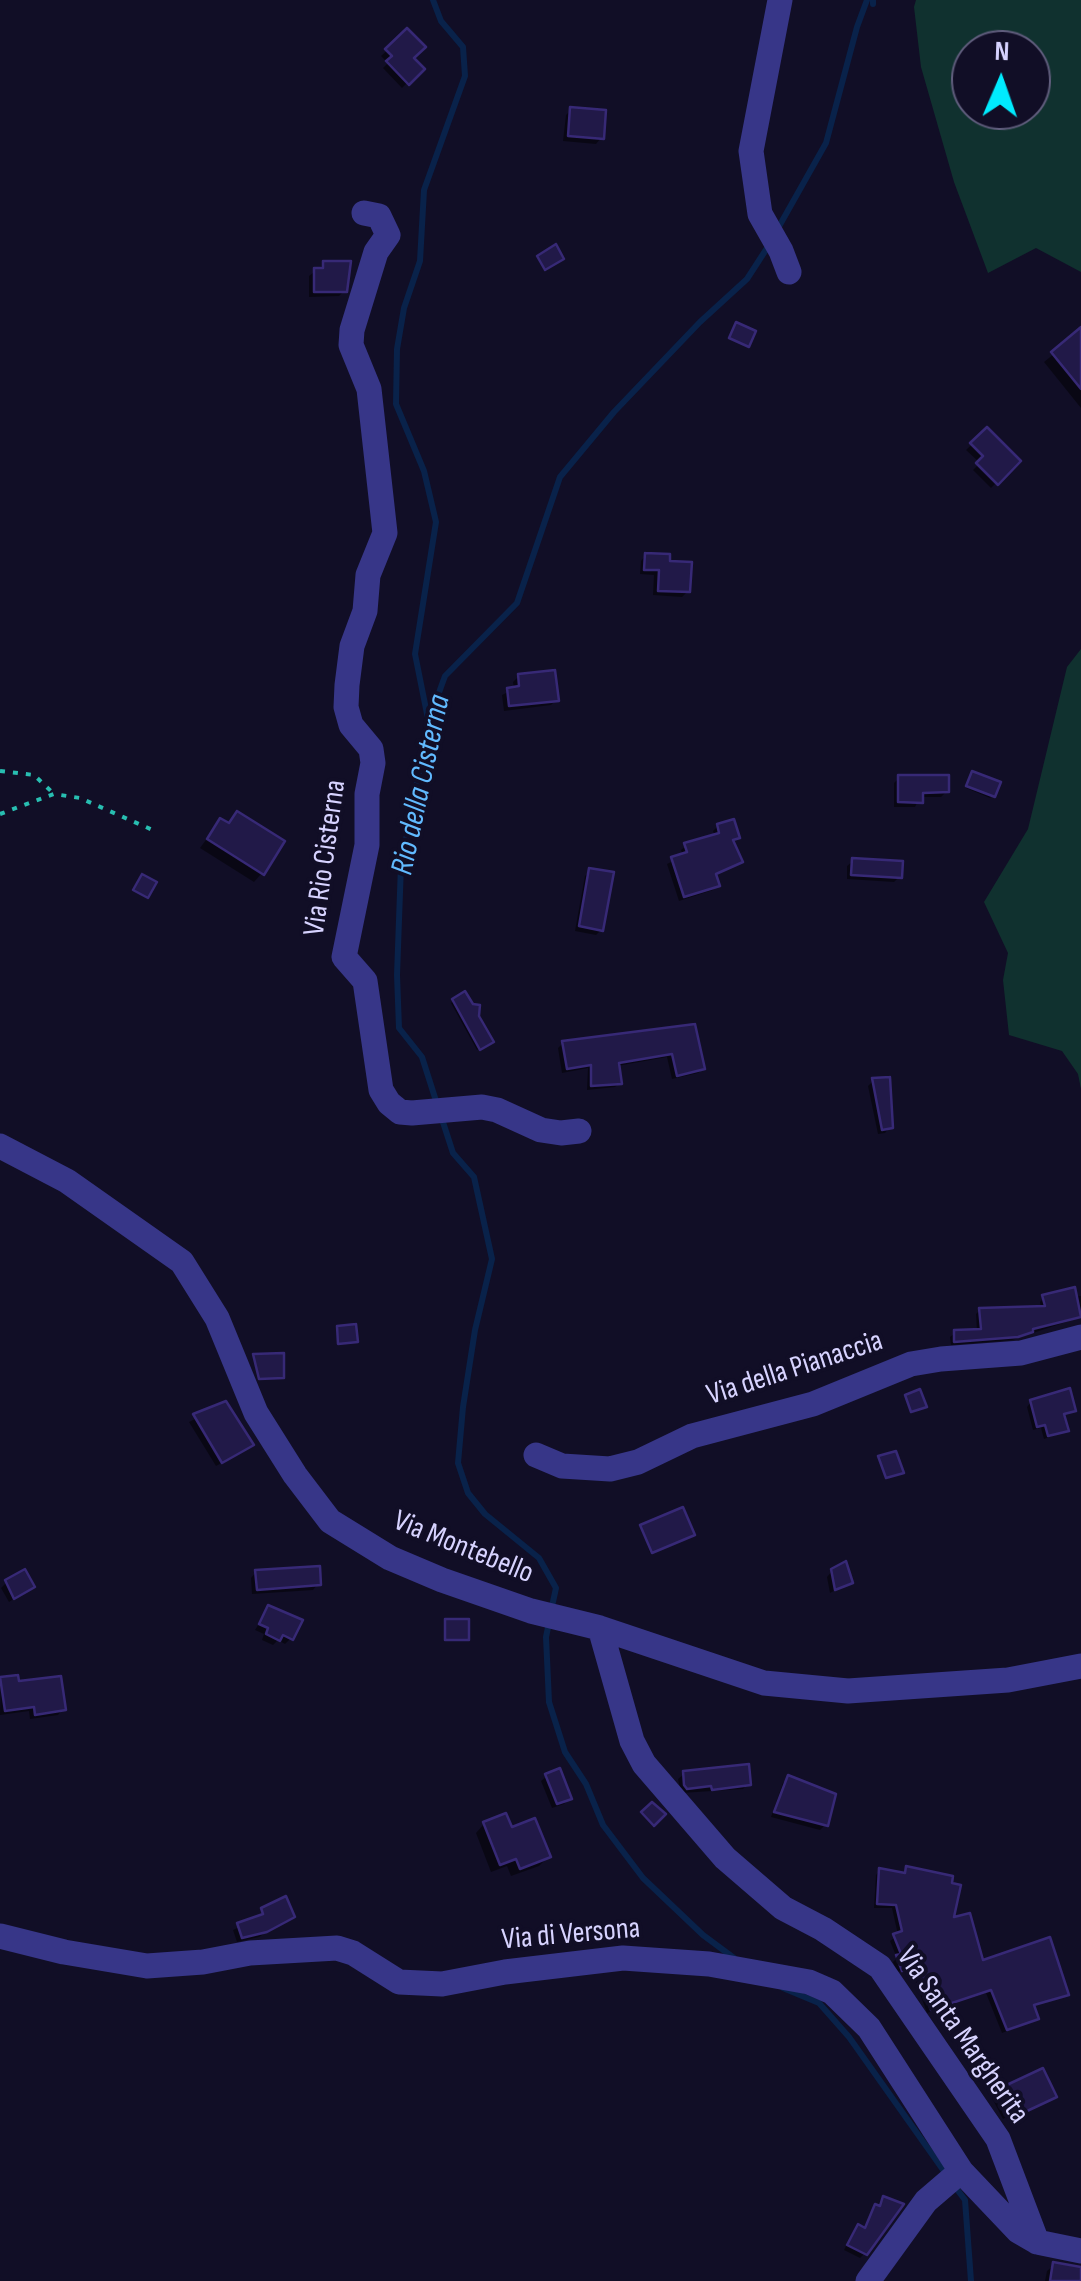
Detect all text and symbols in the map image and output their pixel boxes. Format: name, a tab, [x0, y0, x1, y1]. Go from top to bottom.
north arrow	[951, 30, 1051, 130]
text: N	[994, 35, 1010, 68]
water label: Rio della Cisterna	[384, 691, 460, 879]
street label: Via Rio Cisterna	[297, 778, 355, 938]
street label: Via della Pianaccia	[703, 1324, 887, 1414]
street label: Via Montebello	[388, 1504, 538, 1592]
street label: Via di Versona	[500, 1911, 642, 1959]
street label: Via Santa Margherita	[888, 1941, 1036, 2131]

